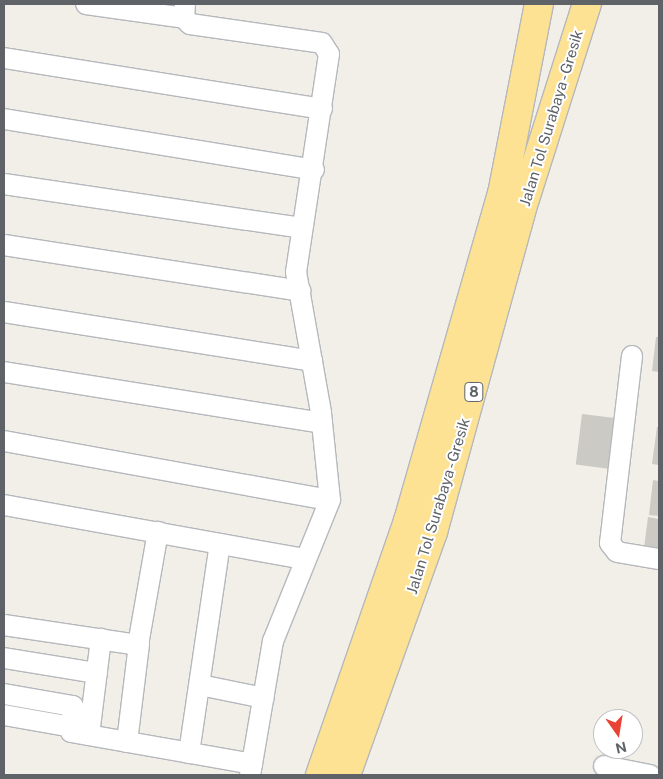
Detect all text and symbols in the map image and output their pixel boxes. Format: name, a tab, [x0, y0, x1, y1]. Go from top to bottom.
street label: Jalan Tol Surabaya - Gresik	[515, 26, 587, 210]
road number: 8	[464, 381, 484, 404]
street label: Jalan Tol Surabaya - Gresik	[402, 414, 474, 598]
north arrow	[593, 709, 643, 759]
text: N	[614, 739, 628, 757]

